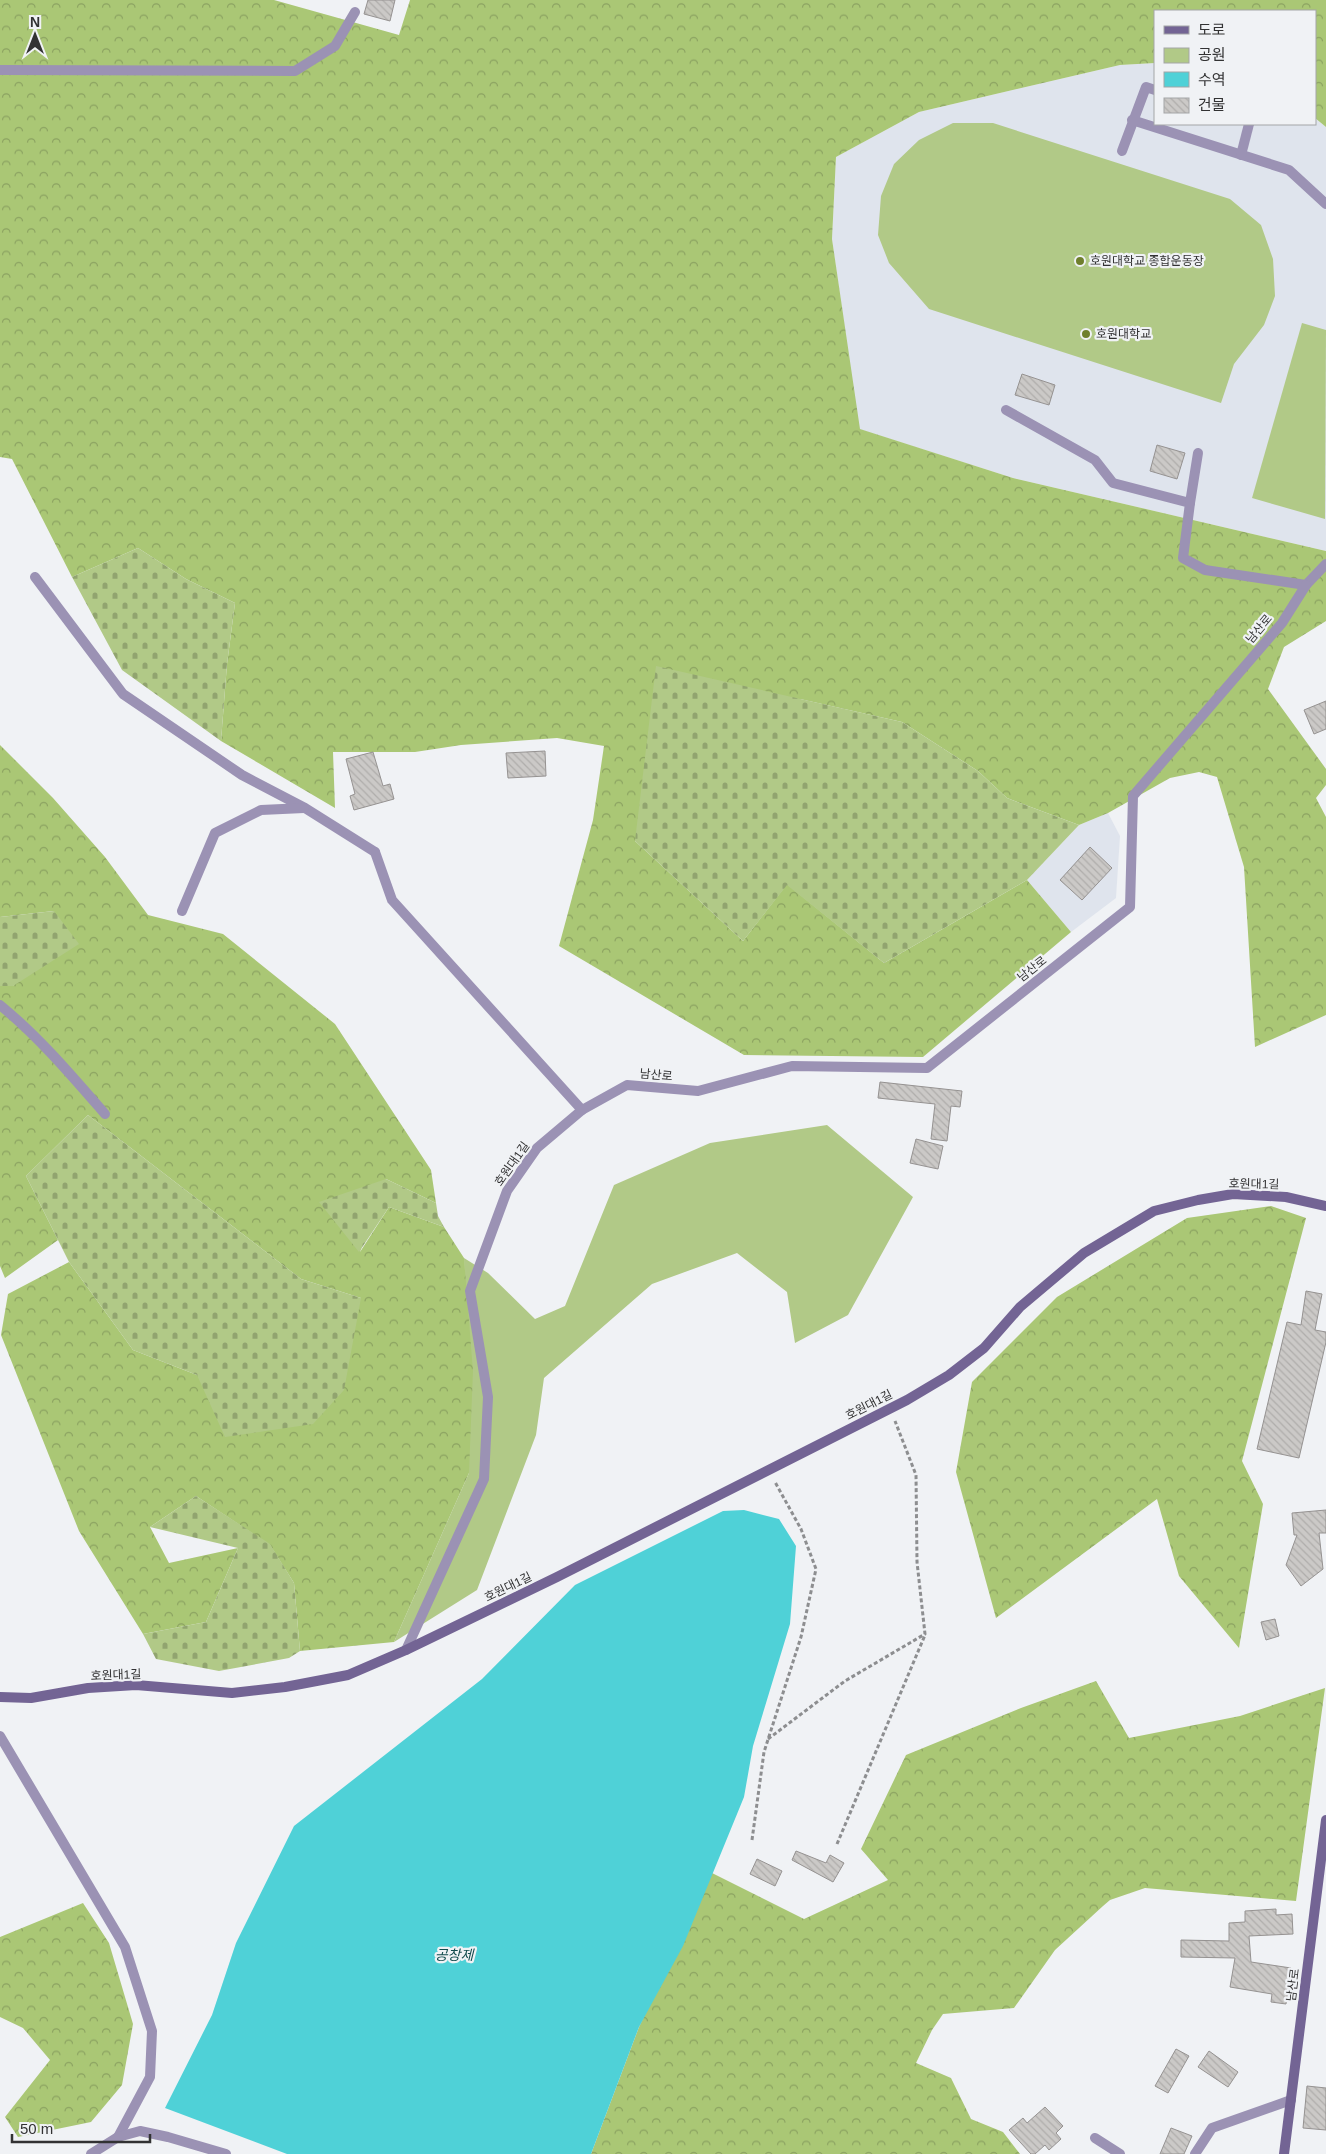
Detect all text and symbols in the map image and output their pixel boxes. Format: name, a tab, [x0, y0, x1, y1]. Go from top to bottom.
north arrow	[10, 10, 60, 60]
legend	[1154, 10, 1316, 125]
text: N	[30, 14, 40, 30]
text: 도로	[1198, 21, 1226, 38]
text: 공원	[1198, 46, 1226, 63]
text: 수역	[1198, 71, 1226, 88]
text: 건물	[1198, 96, 1226, 113]
place label: 호원대학교 종합운동장	[1090, 254, 1204, 268]
marker: 호원대학교 종합운동장	[1074, 255, 1086, 267]
place label: 호원대학교	[1096, 327, 1151, 341]
marker: 호원대학교	[1080, 328, 1092, 340]
street label: 남산로	[1243, 612, 1275, 646]
street label: 남산로	[1015, 953, 1049, 985]
street label: 남산로	[639, 1067, 673, 1083]
street label: 호원대1길	[492, 1139, 532, 1189]
street label: 호원대1길	[1228, 1177, 1280, 1191]
street label: 호원대1길	[843, 1387, 895, 1423]
street label: 호원대1길	[482, 1570, 534, 1604]
street label: 호원대1길	[90, 1667, 142, 1683]
water label: 공창제	[435, 1947, 475, 1963]
street label: 남산로	[1284, 1968, 1302, 2002]
scale bar	[12, 2112, 150, 2144]
text: 50 m	[20, 2120, 53, 2137]

